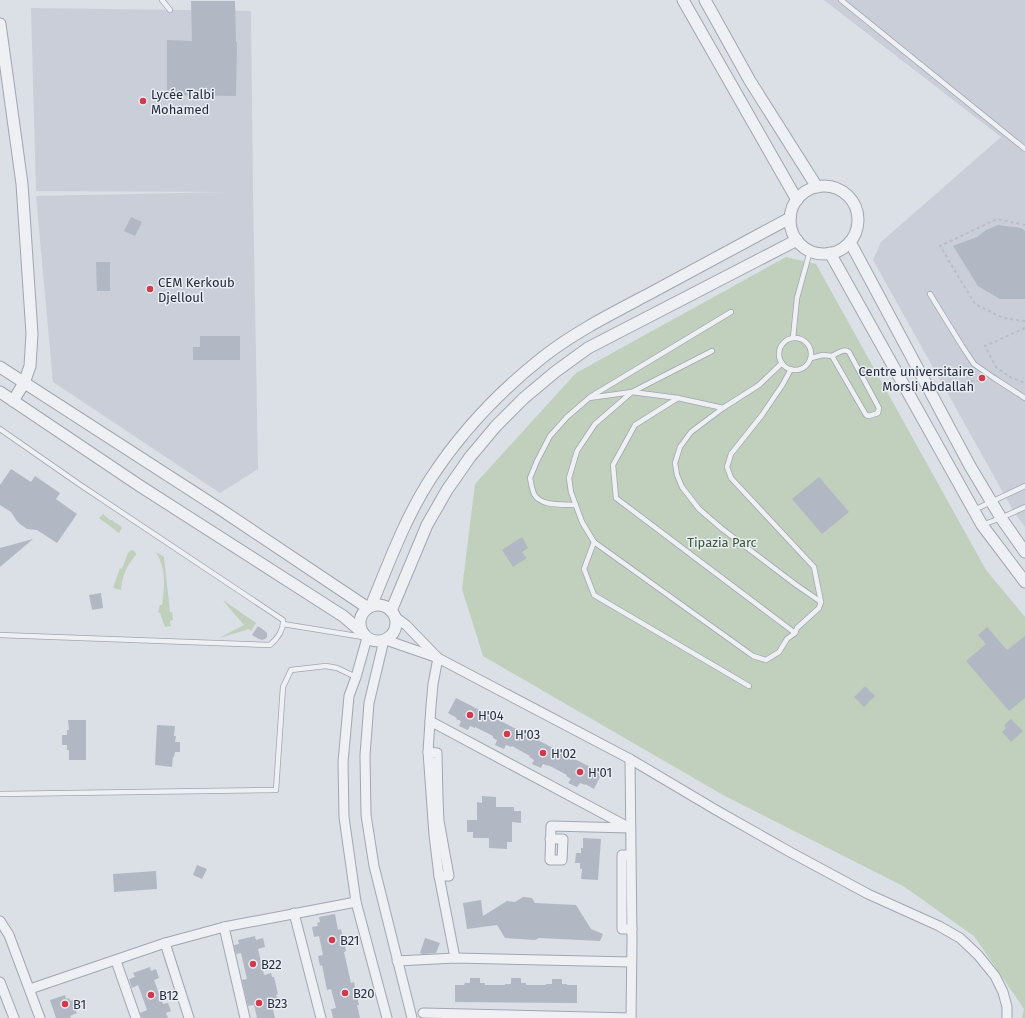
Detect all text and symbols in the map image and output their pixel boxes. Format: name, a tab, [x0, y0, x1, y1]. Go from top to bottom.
place label: Lycée Talbi Mohamed	[151, 87, 215, 117]
marker: Lycée Talbi Mohamed	[138, 96, 148, 106]
place label: CEM Kerkoub Djelloul	[158, 275, 235, 305]
marker: CEM Kerkoub Djelloul	[145, 284, 155, 294]
place label: Centre universitaire Morsli Abdallah	[859, 364, 974, 394]
marker: Centre universitaire Morsli Abdallah	[977, 373, 987, 383]
park label: Tipazia Parc	[687, 535, 757, 550]
place label: H'04	[478, 708, 504, 723]
marker: H'04	[465, 710, 475, 720]
place label: H'03	[515, 727, 540, 742]
marker: H'03	[502, 729, 512, 739]
place label: H'02	[551, 746, 576, 761]
marker: H'02	[538, 748, 548, 758]
place label: H'01	[588, 765, 612, 780]
marker: H'01	[575, 767, 585, 777]
place label: B21	[340, 933, 359, 948]
marker: B21	[327, 935, 337, 945]
place label: B22	[261, 957, 282, 972]
marker: B22	[248, 959, 258, 969]
place label: B20	[353, 986, 374, 1001]
place label: B12	[159, 988, 178, 1003]
marker: B20	[340, 988, 350, 998]
marker: B12	[146, 990, 156, 1000]
place label: B23	[267, 996, 288, 1011]
place label: B1	[73, 997, 86, 1012]
marker: B23	[254, 998, 264, 1008]
marker: B1	[60, 999, 70, 1009]

